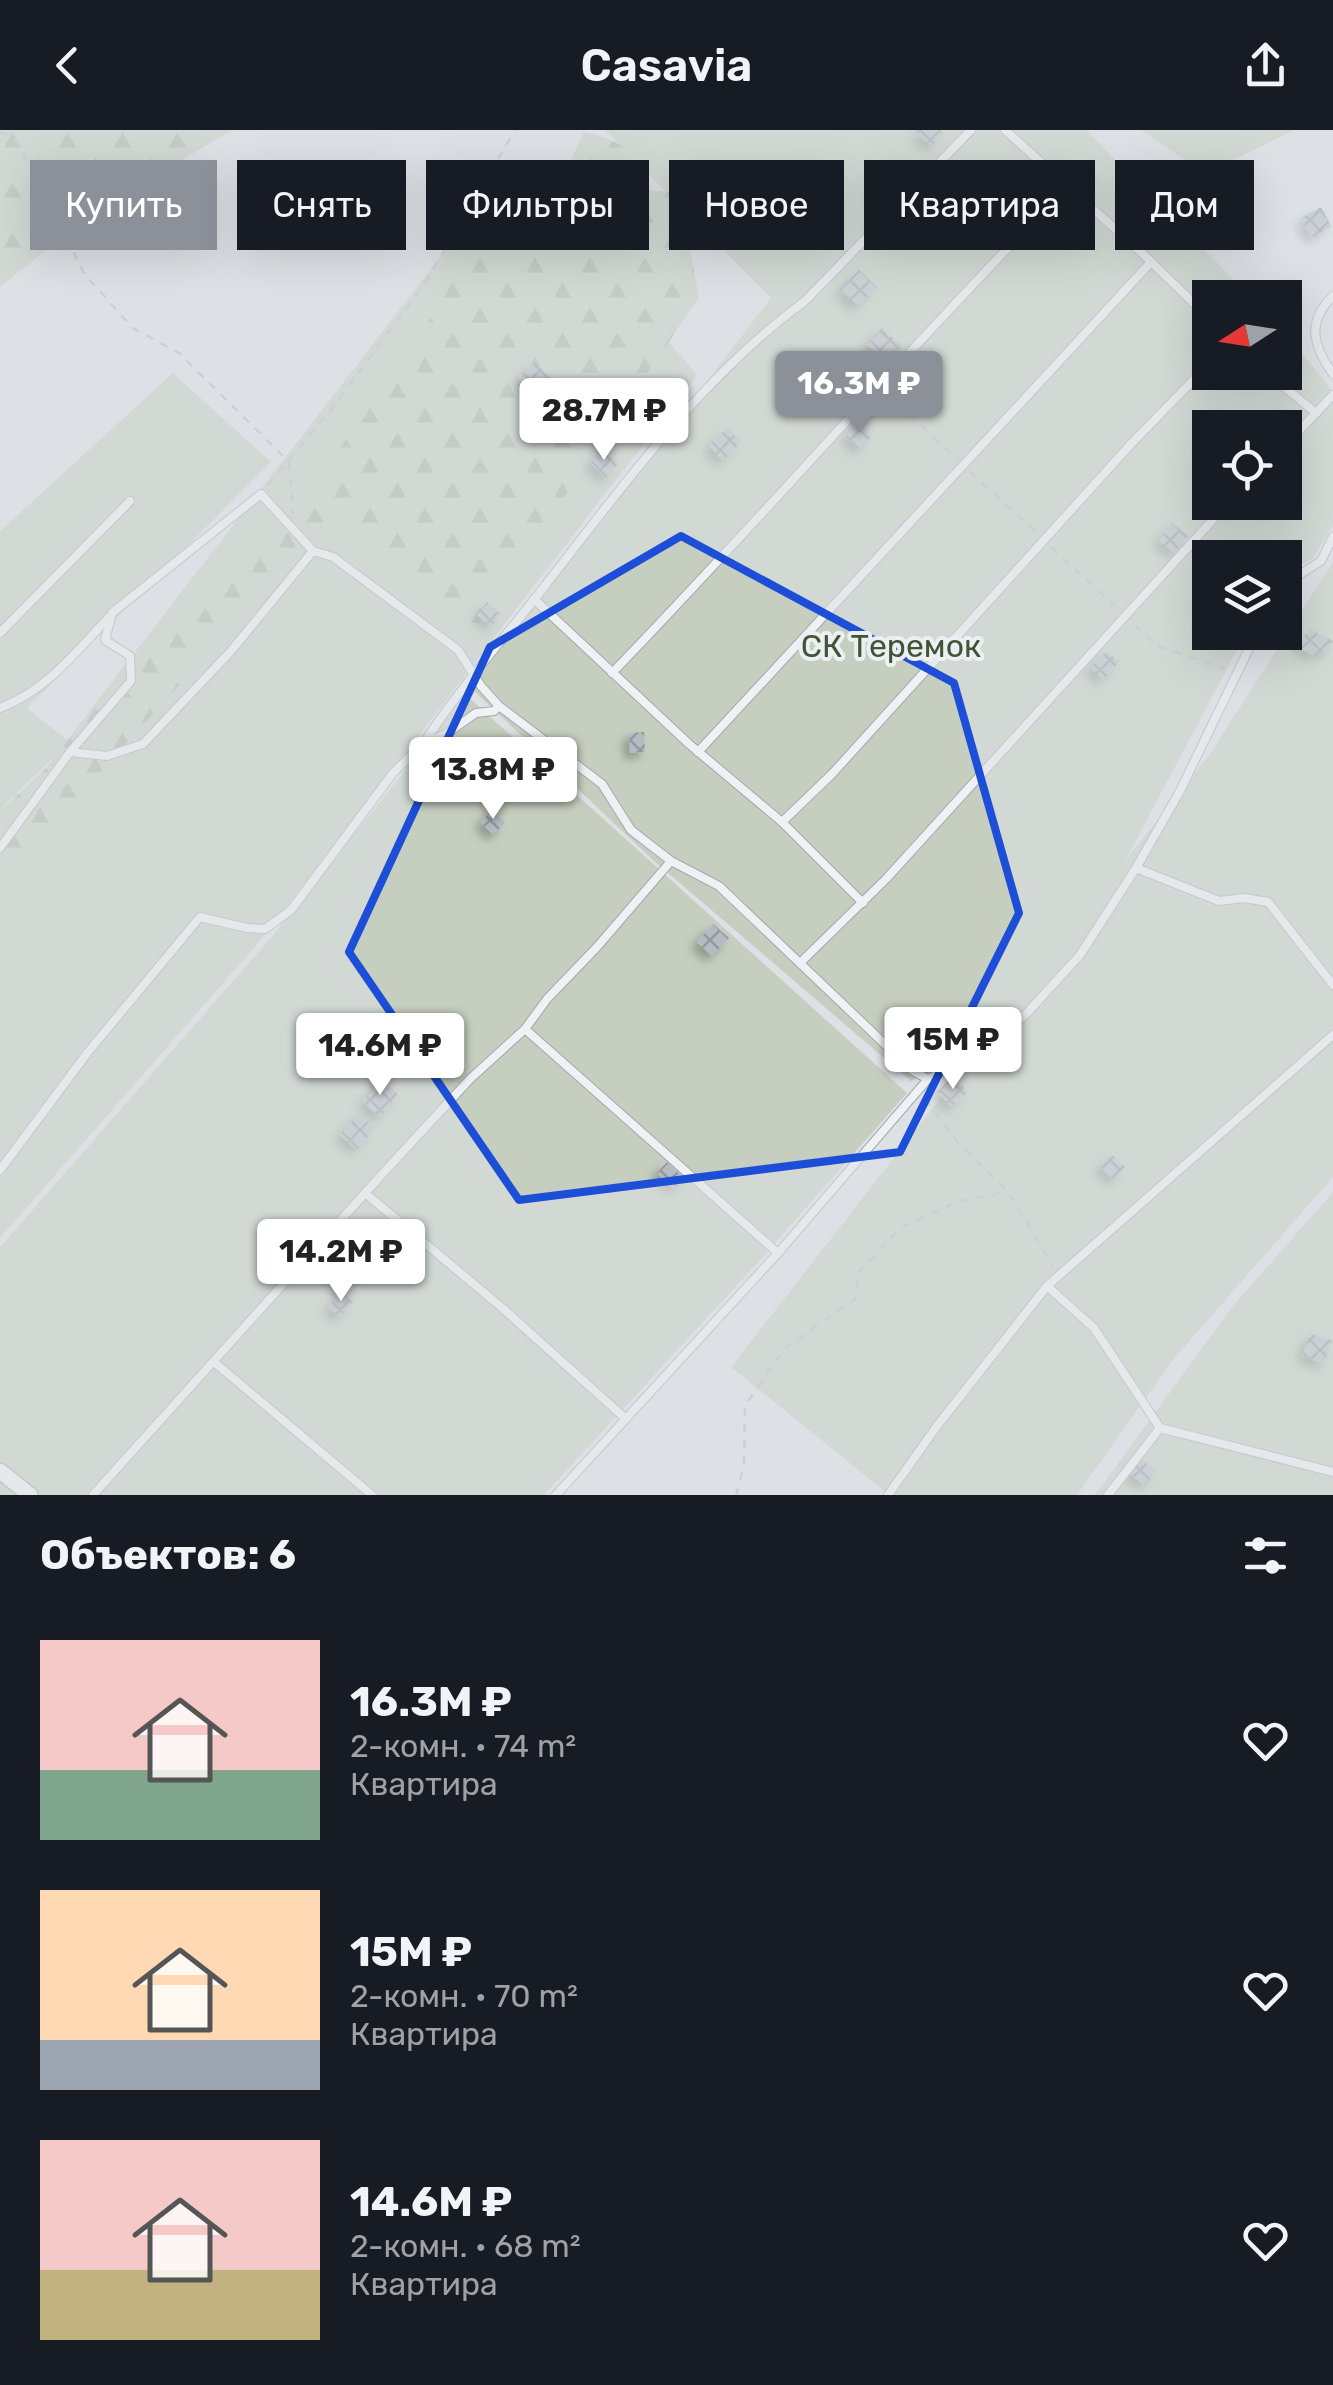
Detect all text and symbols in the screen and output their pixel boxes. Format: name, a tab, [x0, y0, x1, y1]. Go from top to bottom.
icon: back	[40, 38, 95, 93]
icon: share	[1238, 38, 1293, 93]
text: Casavia	[581, 39, 752, 92]
chip: Купить	[30, 160, 217, 250]
chip: Снять	[237, 160, 406, 250]
chip: Фильтры	[426, 160, 649, 250]
chip: Новое	[669, 160, 844, 250]
chip: Квартира	[864, 160, 1095, 250]
chip: Дом	[1115, 160, 1254, 250]
north arrow	[1192, 280, 1302, 390]
map controls	[1192, 280, 1302, 650]
pin: 16.3M ₽	[767, 351, 951, 436]
text: 16.3M ₽	[797, 364, 921, 402]
pin: 28.7M ₽	[512, 378, 696, 463]
text: 28.7M ₽	[541, 391, 667, 429]
button: locate	[1192, 410, 1302, 520]
button: layers	[1192, 540, 1302, 650]
park label: СК Теремок	[801, 627, 981, 665]
pin: 13.8M ₽	[401, 737, 585, 822]
text: 13.8M ₽	[431, 750, 555, 788]
pin: 15M ₽	[883, 1007, 1023, 1092]
pin: 14.6M ₽	[288, 1013, 472, 1098]
text: 15M ₽	[907, 1020, 999, 1058]
text: 14.6M ₽	[318, 1026, 442, 1064]
pin: 14.2M ₽	[249, 1219, 433, 1304]
text: 14.2M ₽	[279, 1232, 403, 1270]
icon: filters	[1238, 1528, 1293, 1583]
text: Объектов: 6	[40, 1530, 296, 1580]
text: 16.3M ₽	[350, 1677, 512, 1727]
icon: home	[120, 1680, 240, 1800]
icon: heart	[1238, 1713, 1293, 1768]
text: 2-комн. · 74 m²	[350, 1727, 576, 1765]
text: Квартира	[350, 1765, 498, 1803]
text: 15M ₽	[350, 1927, 472, 1977]
icon: home	[120, 1930, 240, 2050]
icon: heart	[1238, 1963, 1293, 2018]
text: 2-комн. · 70 m²	[350, 1977, 578, 2015]
text: Квартира	[350, 2015, 498, 2053]
text: 14.6M ₽	[350, 2177, 512, 2227]
icon: home	[120, 2180, 240, 2300]
icon: heart	[1238, 2213, 1293, 2268]
text: 2-комн. · 68 m²	[350, 2227, 581, 2265]
text: Квартира	[350, 2265, 498, 2303]

